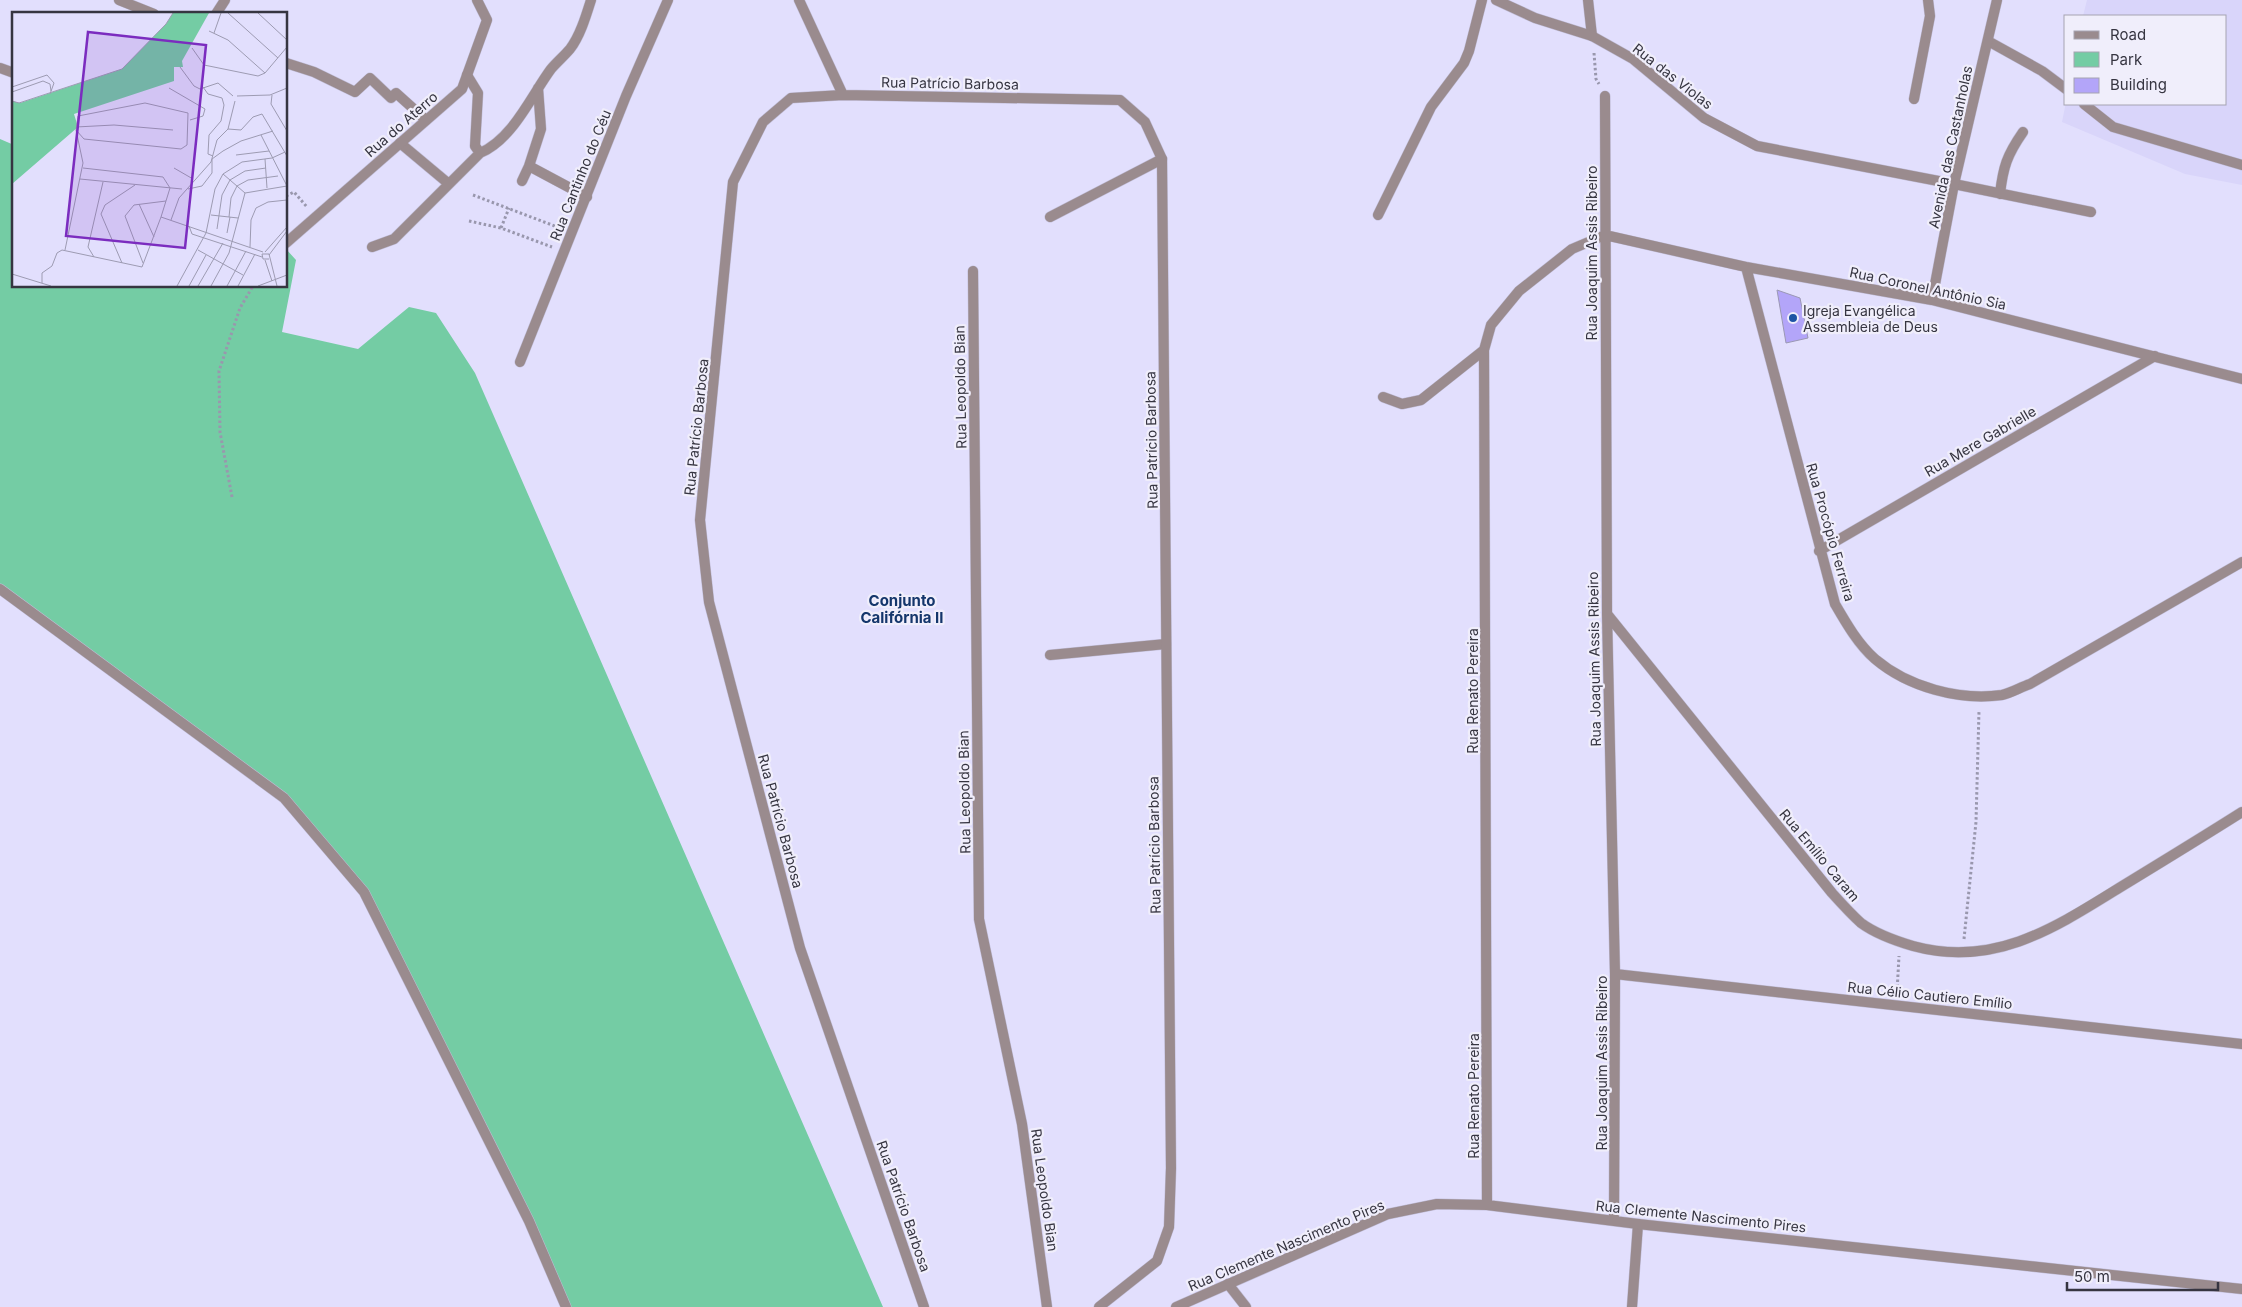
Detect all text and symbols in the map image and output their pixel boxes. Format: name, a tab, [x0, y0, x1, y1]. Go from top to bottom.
inset map	[12, 12, 288, 288]
legend	[2064, 15, 2227, 105]
text: Road	[2110, 25, 2146, 44]
street label: Rua das Violas	[1630, 39, 1716, 113]
text: Park	[2110, 50, 2143, 69]
street label: Avenida das Castanholas	[1924, 64, 1976, 230]
street label: Rua Patrício Barbosa	[881, 73, 1019, 93]
text: Building	[2110, 75, 2167, 94]
street label: Rua do Aterro	[361, 88, 441, 160]
street label: Rua Cantinho do Céu	[546, 107, 614, 243]
street label: Rua Joaquim Assis Ribeiro	[1583, 165, 1600, 341]
street label: Rua Coronel Antônio Sia	[1848, 263, 2008, 313]
place label: Igreja Evangélica Assembleia de Deus	[1803, 302, 1938, 335]
marker: Igreja Evangélica Assembleia de Deus	[1787, 312, 1799, 324]
street label: Rua Leopoldo Bian	[950, 325, 970, 449]
street label: Rua Patrício Barbosa	[680, 358, 712, 496]
street label: Rua Patrício Barbosa	[1141, 371, 1161, 509]
street label: Rua Mere Gabrielle	[1921, 402, 2039, 480]
street label: Rua Procópio Ferreira	[1803, 461, 1859, 603]
street label: Rua Joaquim Assis Ribeiro	[1584, 571, 1604, 747]
district label: Conjunto Califórnia II	[860, 591, 944, 627]
street label: Rua Renato Pereira	[1464, 628, 1481, 754]
street label: Rua Leopoldo Bian	[954, 730, 974, 854]
street label: Rua Patrício Barbosa	[755, 752, 807, 890]
street label: Rua Patrício Barbosa	[1144, 776, 1164, 914]
street label: Rua Emílio Caram	[1776, 805, 1864, 905]
street label: Rua Joaquim Assis Ribeiro	[1593, 975, 1610, 1151]
street label: Rua Célio Cautiero Emílio	[1847, 978, 2013, 1012]
street label: Rua Renato Pereira	[1465, 1033, 1482, 1159]
street label: Rua Leopoldo Bian	[1028, 1128, 1062, 1252]
street label: Rua Patrício Barbosa	[874, 1138, 934, 1274]
street label: Rua Clemente Nascimento Pires	[1185, 1196, 1387, 1294]
street label: Rua Clemente Nascimento Pires	[1595, 1196, 1807, 1236]
scale bar	[2067, 1260, 2218, 1292]
text: 50 m	[2074, 1267, 2110, 1286]

